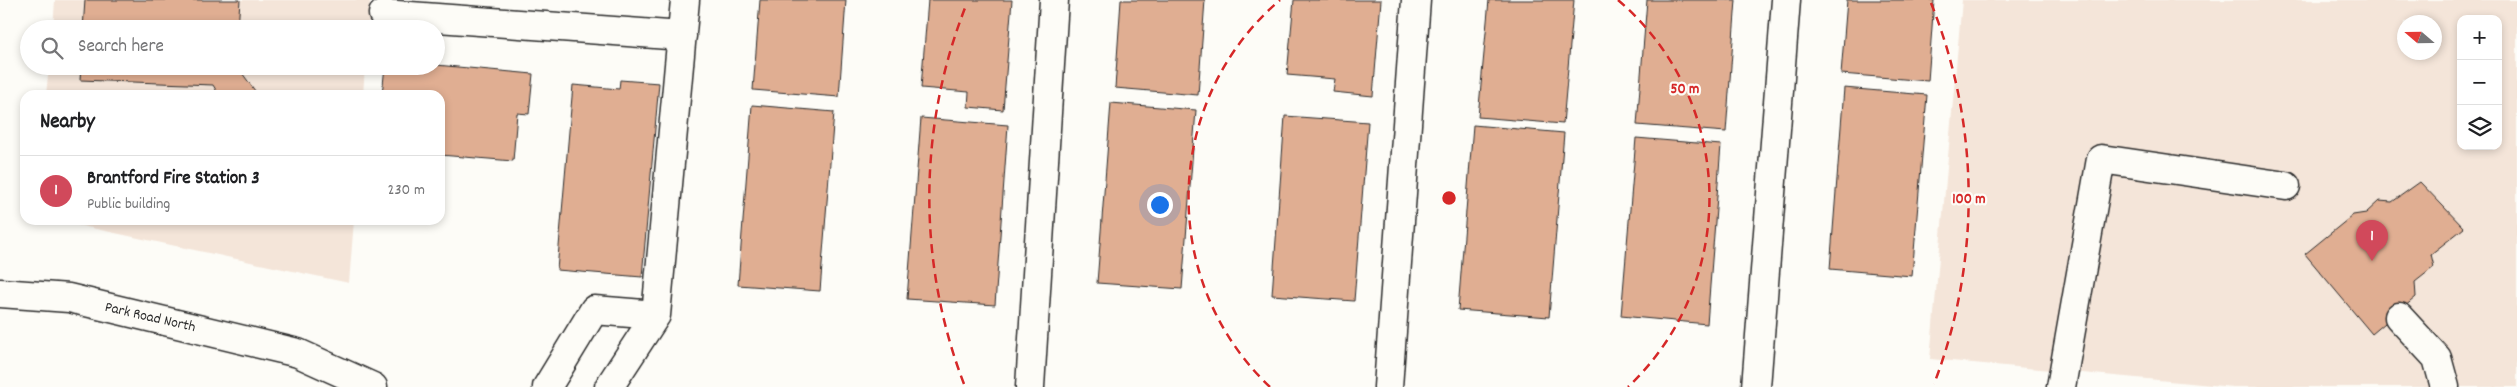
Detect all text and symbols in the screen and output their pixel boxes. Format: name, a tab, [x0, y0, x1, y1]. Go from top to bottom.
north arrow	[2397, 15, 2442, 60]
map controls	[2457, 15, 2502, 150]
button: +	[2457, 15, 2502, 60]
search box	[20, 20, 445, 75]
icon: search	[38, 34, 66, 62]
text: Search here	[78, 34, 164, 61]
button: −	[2457, 60, 2502, 105]
text: 50 m	[1671, 79, 1699, 101]
button: layers	[2457, 105, 2502, 150]
text: Nearby	[40, 108, 95, 138]
text: Brantford Fire Station 3	[87, 166, 260, 193]
text: 1	[54, 179, 58, 202]
text: 230 m	[388, 179, 425, 202]
centre of rings	[1440, 189, 1458, 207]
text: 100 m	[1952, 189, 1986, 211]
your location	[1147, 192, 1173, 218]
text: Public building	[87, 193, 170, 216]
pin: 1	[2356, 220, 2388, 261]
street label: Park Road North	[102, 297, 198, 339]

